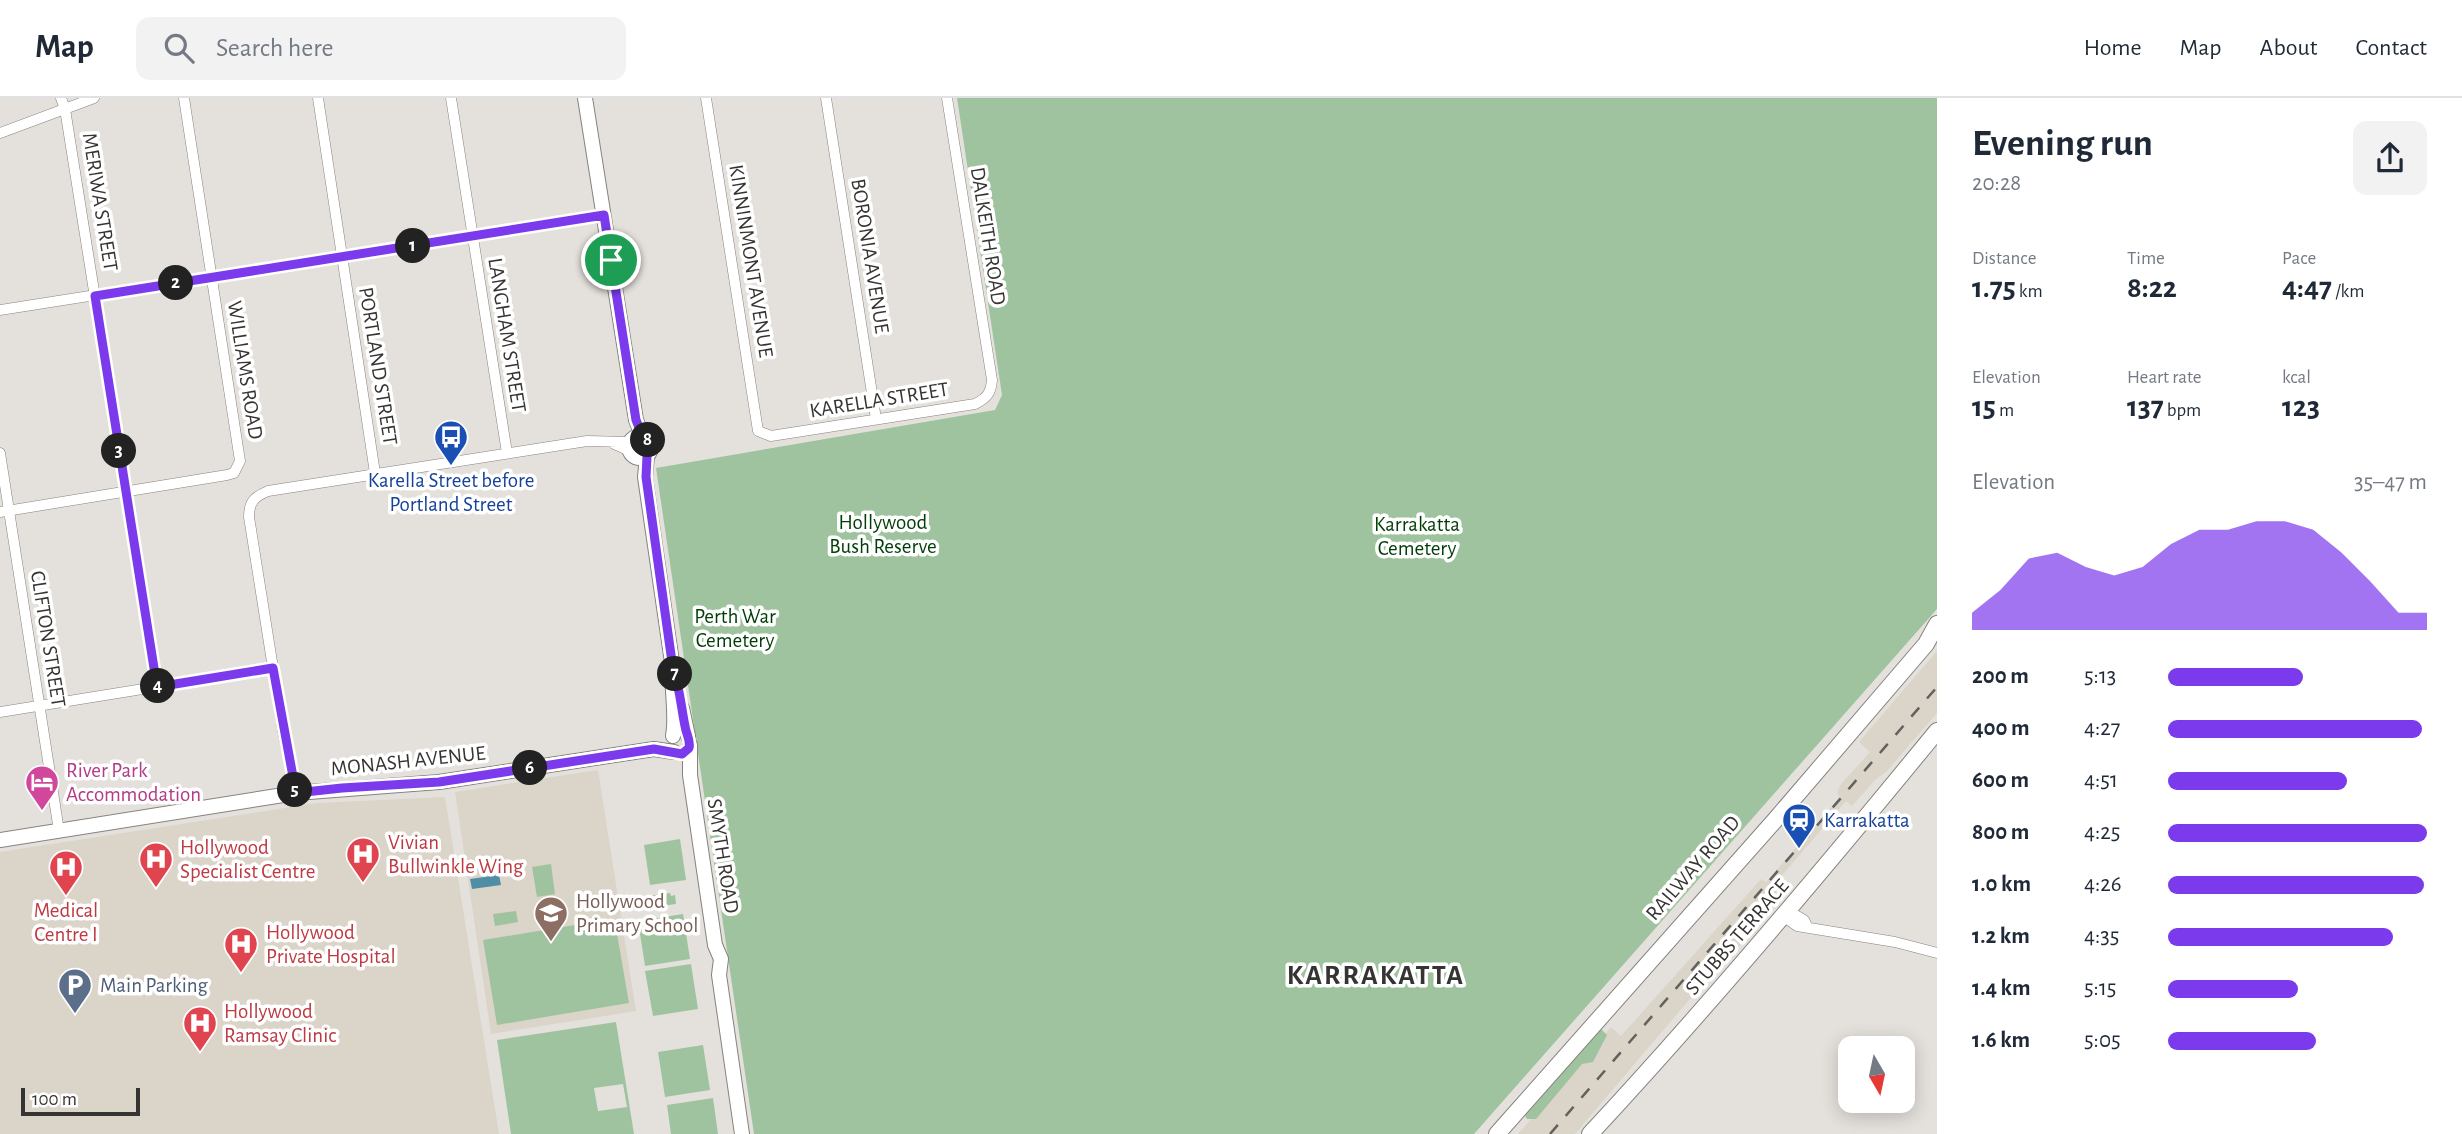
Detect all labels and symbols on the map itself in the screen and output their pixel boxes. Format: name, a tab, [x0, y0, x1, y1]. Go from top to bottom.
street label: MERIWA STREET	[79, 131, 121, 273]
street label: KINNINMONT AVENUE	[725, 163, 777, 359]
street label: DALKEITH ROAD	[967, 166, 1009, 306]
street label: BORONIA AVENUE	[847, 177, 893, 335]
pin: 1	[396, 228, 430, 264]
pin	[581, 230, 641, 290]
street label: LANGHAM STREET	[484, 256, 530, 414]
pin: 2	[158, 266, 194, 300]
street label: PORTLAND STREET	[355, 285, 401, 447]
street label: WILLIAMS ROAD	[224, 299, 266, 441]
street label: KARELLA STREET	[808, 379, 950, 421]
bus stop icon: Karella Street before Portland Street	[432, 418, 470, 467]
pin: 8	[630, 422, 666, 458]
pin: 3	[102, 434, 136, 468]
place label: Karella Street before Portland Street	[368, 470, 534, 515]
park label: Hollywood Bush Reserve	[829, 512, 937, 557]
park label: Karrakatta Cemetery	[1374, 514, 1460, 559]
street label: CLIFTON STREET	[27, 569, 69, 709]
park label: Perth War Cemetery	[694, 606, 776, 651]
pin: 7	[658, 656, 692, 692]
pin: 4	[140, 668, 176, 704]
street label: MONASH AVENUE	[330, 742, 486, 780]
pin: 6	[512, 750, 548, 786]
place label: River Park Accommodation	[66, 760, 201, 805]
hotel icon: River Park Accommodation	[23, 763, 61, 812]
pin: 5	[278, 772, 312, 808]
street label: SMYTH ROAD	[704, 797, 742, 915]
station icon: Karrakatta	[1780, 801, 1818, 850]
place label: Karrakatta	[1824, 810, 1910, 831]
street label: RAILWAY ROAD	[1642, 812, 1744, 924]
place label: Vivian Bullwinkle Wing	[388, 832, 524, 877]
hospital icon: Vivian Bullwinkle Wing	[344, 835, 382, 884]
place label: Hollywood Specialist Centre	[180, 837, 316, 882]
hospital icon: Hollywood Specialist Centre	[137, 840, 175, 889]
hospital icon: Medical Centre I	[47, 848, 85, 897]
street label: STUBBS TERRACE	[1681, 875, 1793, 999]
place label: Hollywood Primary School	[576, 891, 699, 936]
school or university icon: Hollywood Primary School	[532, 894, 570, 943]
place label: Medical Centre I	[34, 900, 98, 945]
place label: Hollywood Private Hospital	[266, 922, 396, 967]
hospital icon: Hollywood Private Hospital	[222, 925, 260, 974]
district label: KARRAKATTA	[1287, 962, 1465, 990]
parking icon: Main Parking	[56, 966, 94, 1015]
place label: Main Parking	[100, 975, 209, 996]
place label: Hollywood Ramsay Clinic	[224, 1001, 336, 1046]
hospital icon: Hollywood Ramsay Clinic	[181, 1004, 219, 1053]
north arrow	[1838, 1036, 1914, 1113]
scale bar	[21, 1085, 140, 1117]

